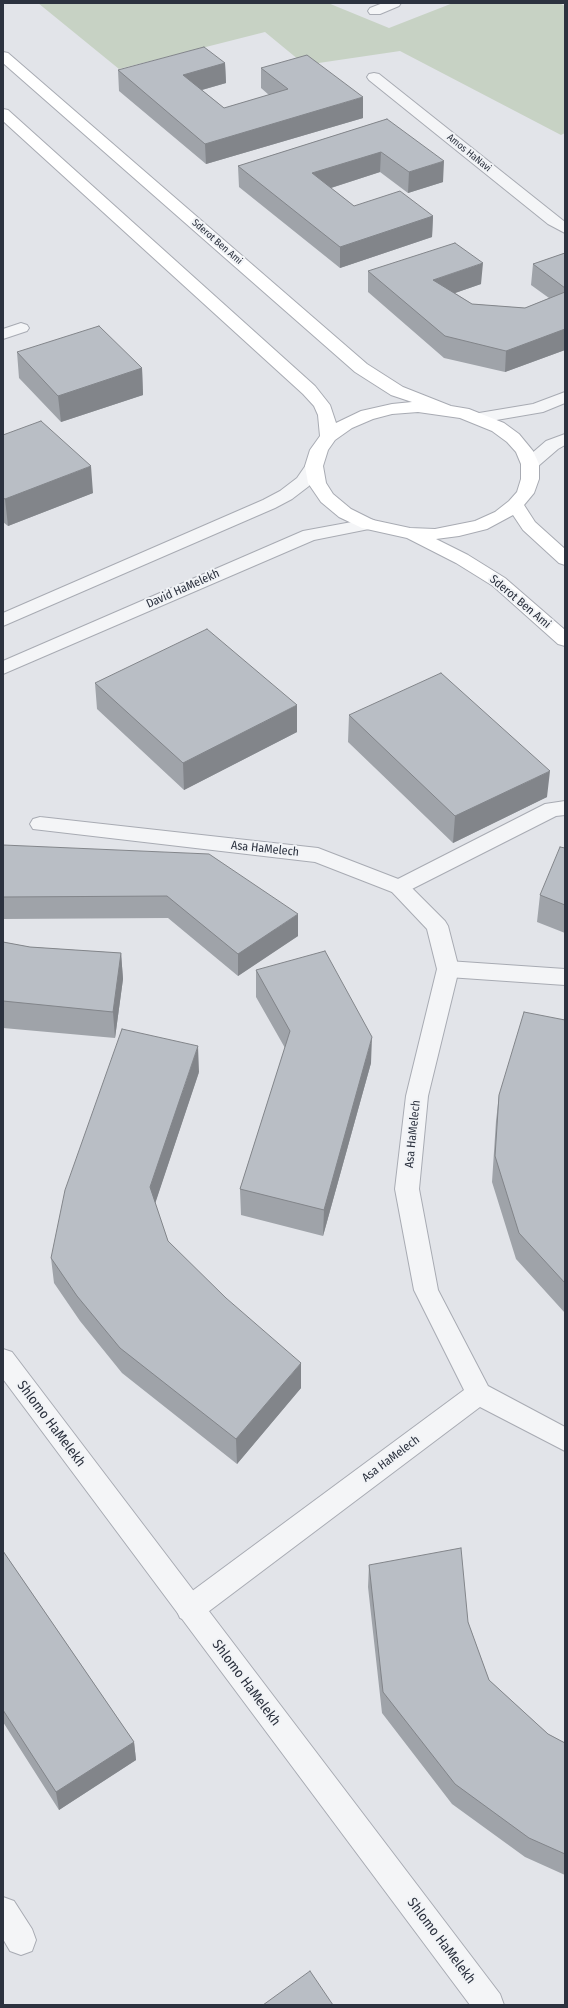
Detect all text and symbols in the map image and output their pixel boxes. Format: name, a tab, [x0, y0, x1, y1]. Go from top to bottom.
street label: Amos HaNavi	[444, 131, 494, 175]
street label: Sderot Ben Ami	[189, 217, 245, 267]
street label: David HaMelekh	[144, 566, 222, 612]
street label: Sderot Ben Ami	[486, 572, 554, 632]
street label: Asa HaMelech	[230, 838, 300, 860]
street label: Asa HaMelech	[402, 1099, 424, 1169]
street label: Shlomo HaMelekh	[13, 1378, 89, 1470]
street label: Asa HaMelech	[359, 1433, 423, 1485]
street label: Shlomo HaMelekh	[208, 1637, 284, 1729]
street label: Shlomo HaMelekh	[403, 1895, 479, 1987]

